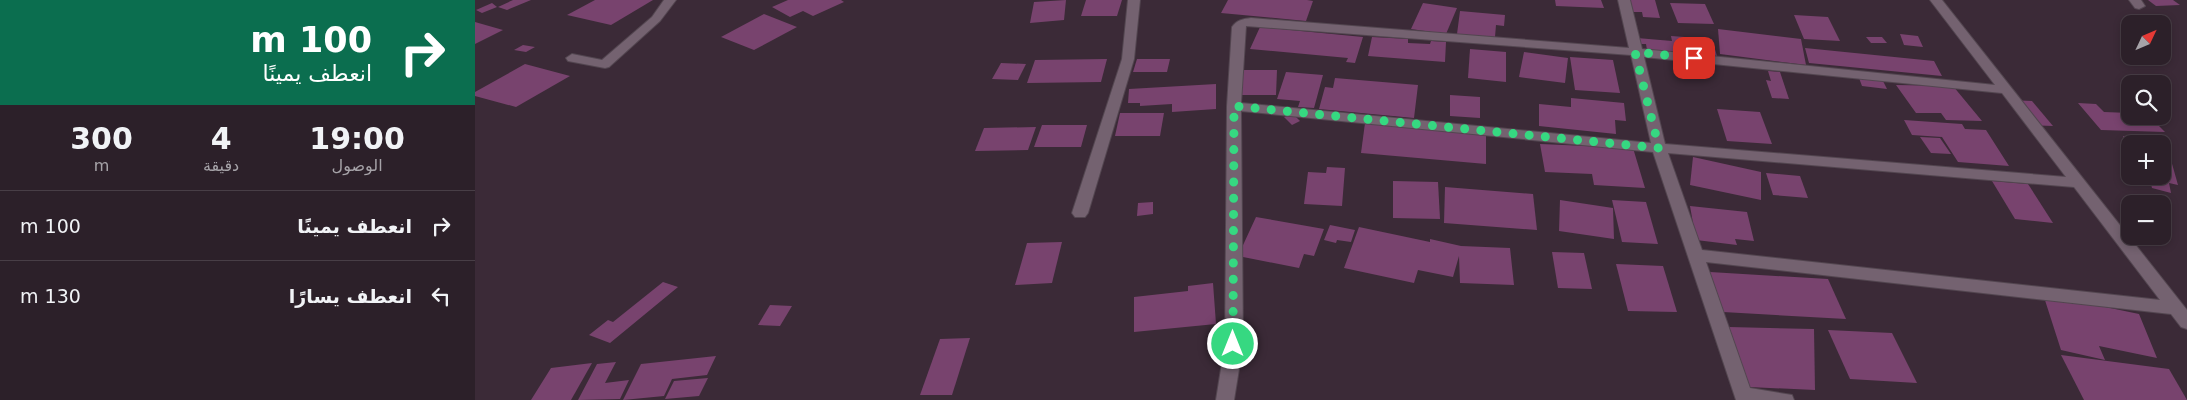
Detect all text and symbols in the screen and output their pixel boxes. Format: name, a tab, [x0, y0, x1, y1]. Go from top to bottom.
north arrow	[2121, 15, 2171, 65]
map controls	[2121, 15, 2171, 245]
text: 100 m	[250, 20, 372, 60]
icon: right	[390, 20, 455, 85]
pin	[1673, 37, 1715, 79]
icon: arrive	[1680, 44, 1708, 72]
text: انعطف يمينًا	[263, 61, 372, 86]
button: search	[2121, 75, 2171, 125]
text: 300	[70, 121, 133, 156]
text: 4	[211, 121, 232, 156]
text: 19:00	[309, 121, 405, 156]
button: +	[2121, 135, 2171, 185]
text: m	[94, 156, 109, 175]
text: دقيقة	[203, 156, 239, 175]
text: الوصول	[332, 156, 383, 175]
button: −	[2121, 195, 2171, 245]
icon: right	[427, 212, 455, 240]
text: 100 m	[20, 215, 81, 237]
text: انعطف يمينًا	[297, 215, 412, 237]
icon: left	[427, 282, 455, 310]
text: 130 m	[20, 285, 81, 307]
text: انعطف يسارًا	[289, 285, 412, 307]
position arrow	[1206, 317, 1258, 369]

